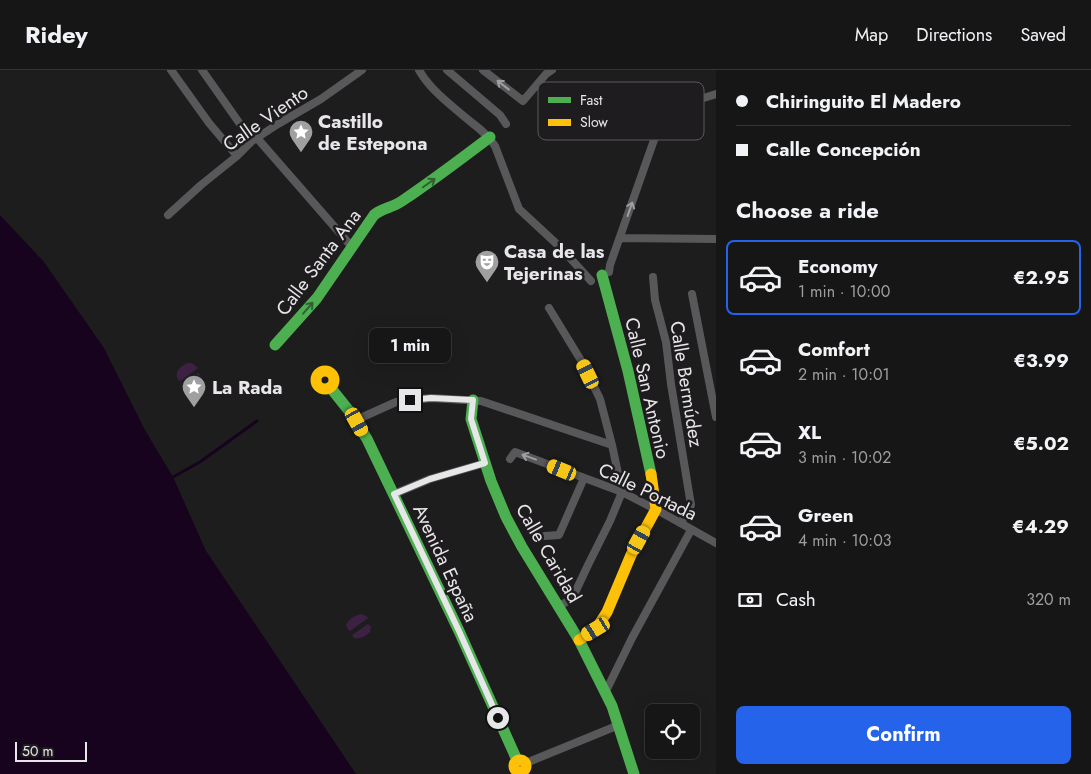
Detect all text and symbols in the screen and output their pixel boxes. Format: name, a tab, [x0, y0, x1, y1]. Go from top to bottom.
text: Ridey	[25, 17, 88, 52]
text: Map	[855, 22, 888, 48]
text: Directions	[916, 22, 992, 48]
text: Saved	[1020, 22, 1066, 48]
street label: Calle Viento	[217, 79, 313, 158]
one-way arrow	[497, 80, 510, 91]
legend	[538, 82, 704, 140]
text: Chiringuito El Madero	[766, 88, 961, 115]
text: Fast	[580, 90, 603, 110]
place label: Castillo de Estepona	[318, 108, 427, 157]
text: Slow	[580, 112, 608, 132]
place icon: Castillo de Estepona	[288, 119, 314, 153]
text: Calle Concepción	[766, 136, 921, 163]
one-way arrow	[422, 178, 436, 188]
text: Choose a ride	[736, 194, 879, 226]
one-way arrow	[626, 202, 635, 217]
street label: Calle Santa Ana	[269, 203, 367, 321]
place label: Casa de las Tejerinas	[504, 238, 605, 287]
theatre icon: Casa de las Tejerinas	[474, 249, 500, 283]
text: Economy	[798, 253, 878, 280]
icon: car	[738, 255, 783, 300]
text: €2.95	[1013, 264, 1069, 291]
text: 1 min · 10:00	[798, 280, 890, 303]
one-way arrow	[302, 302, 314, 315]
street label: Calle San Antonio	[618, 315, 677, 461]
street label: Calle Bermúdez	[663, 319, 710, 449]
callout: 1 min	[369, 328, 451, 362]
text: 1 min	[390, 334, 430, 357]
text: Comfort	[798, 336, 870, 363]
icon: car	[738, 338, 783, 383]
text: €3.99	[1014, 347, 1069, 374]
car	[574, 357, 601, 391]
text: 2 min · 10:01	[798, 363, 890, 386]
place icon: La Rada	[181, 374, 207, 408]
place label: La Rada	[212, 374, 282, 401]
route end	[399, 389, 421, 411]
car	[343, 405, 370, 439]
text: XL	[798, 419, 821, 446]
icon: car	[738, 421, 783, 466]
text: €5.02	[1013, 430, 1069, 457]
text: 3 min · 10:02	[798, 446, 891, 469]
one-way arrow	[522, 452, 537, 461]
street label: Calle Portada	[594, 456, 702, 527]
car	[545, 457, 578, 483]
street label: Calle Caridad	[509, 499, 588, 608]
street label: Avenida España	[406, 500, 485, 627]
text: Green	[798, 502, 854, 529]
icon: car	[738, 504, 783, 549]
text: €4.29	[1012, 513, 1069, 540]
car	[625, 523, 652, 557]
text: 4 min · 10:03	[798, 529, 892, 552]
icon: cash	[736, 586, 764, 614]
text: Cash	[776, 586, 816, 613]
text: 320 m	[1026, 588, 1071, 611]
car	[579, 615, 612, 643]
map controls	[645, 704, 700, 759]
button: locate	[645, 704, 700, 759]
button: Confirm	[736, 706, 1071, 764]
route start	[487, 707, 509, 729]
scale bar	[15, 739, 88, 762]
text: 50 m	[22, 741, 53, 761]

